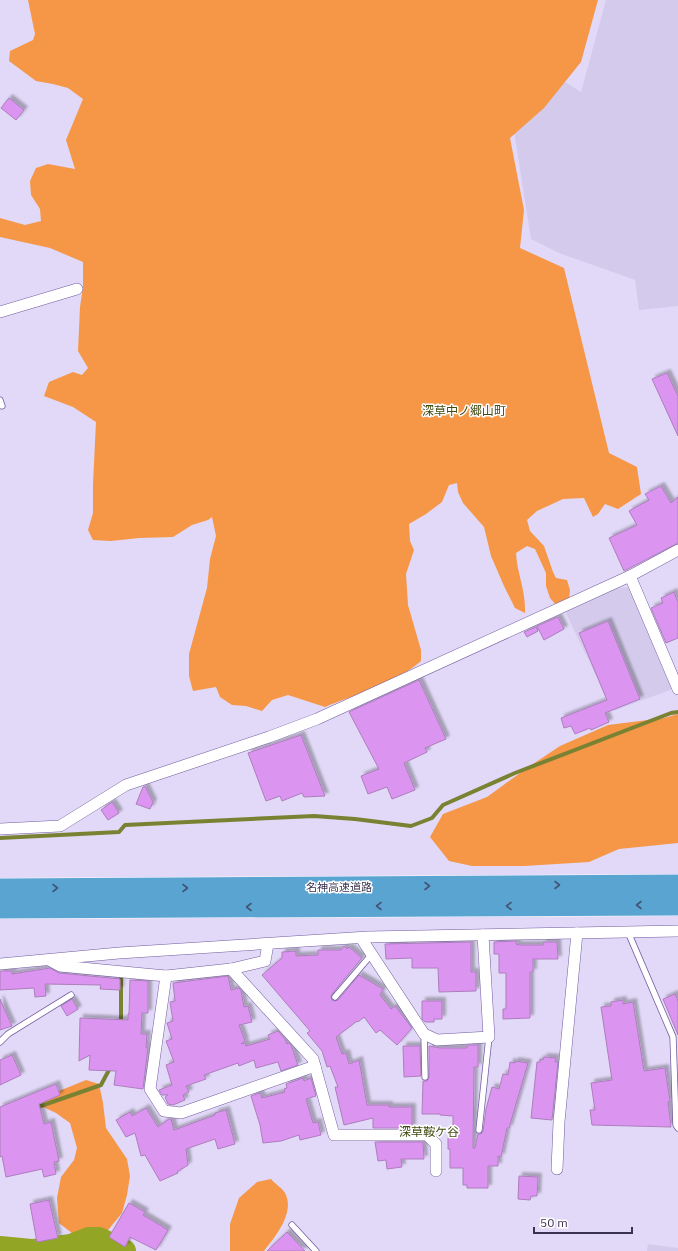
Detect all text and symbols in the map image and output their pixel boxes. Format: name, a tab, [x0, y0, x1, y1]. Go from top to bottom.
district label: 深草中ノ郷山町	[422, 403, 506, 418]
street label: 名神高速道路	[306, 880, 372, 894]
one-way arrow	[554, 881, 560, 889]
one-way arrow	[424, 882, 430, 890]
one-way arrow	[182, 883, 188, 892]
one-way arrow	[52, 884, 58, 892]
one-way arrow	[636, 901, 642, 909]
one-way arrow	[376, 902, 382, 911]
one-way arrow	[506, 902, 512, 910]
one-way arrow	[246, 903, 252, 911]
district label: 深草鞍ケ谷	[399, 1124, 459, 1139]
scale bar	[534, 1209, 632, 1235]
text: 50 m	[540, 1215, 568, 1230]

